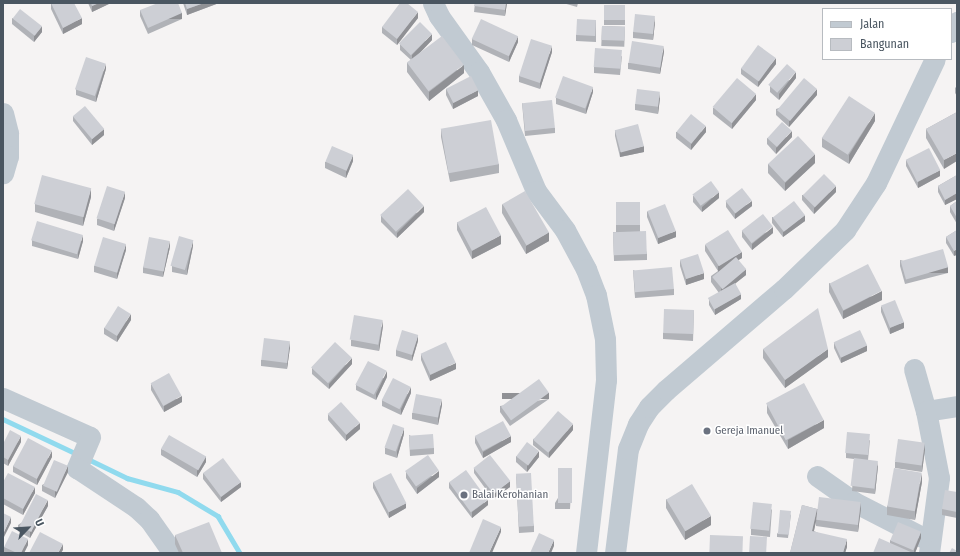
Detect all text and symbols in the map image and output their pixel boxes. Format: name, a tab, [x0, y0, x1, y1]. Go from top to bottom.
legend	[822, 8, 952, 60]
text: Jalan	[860, 17, 884, 31]
text: Bangunan	[860, 37, 909, 51]
place label: Gereja Imanuel	[715, 424, 783, 438]
marker: Gereja Imanuel	[702, 426, 712, 436]
place label: Balai Kerohanian	[472, 488, 548, 502]
marker: Balai Kerohanian	[459, 490, 469, 500]
north arrow	[8, 508, 48, 548]
text: U	[32, 517, 47, 528]

